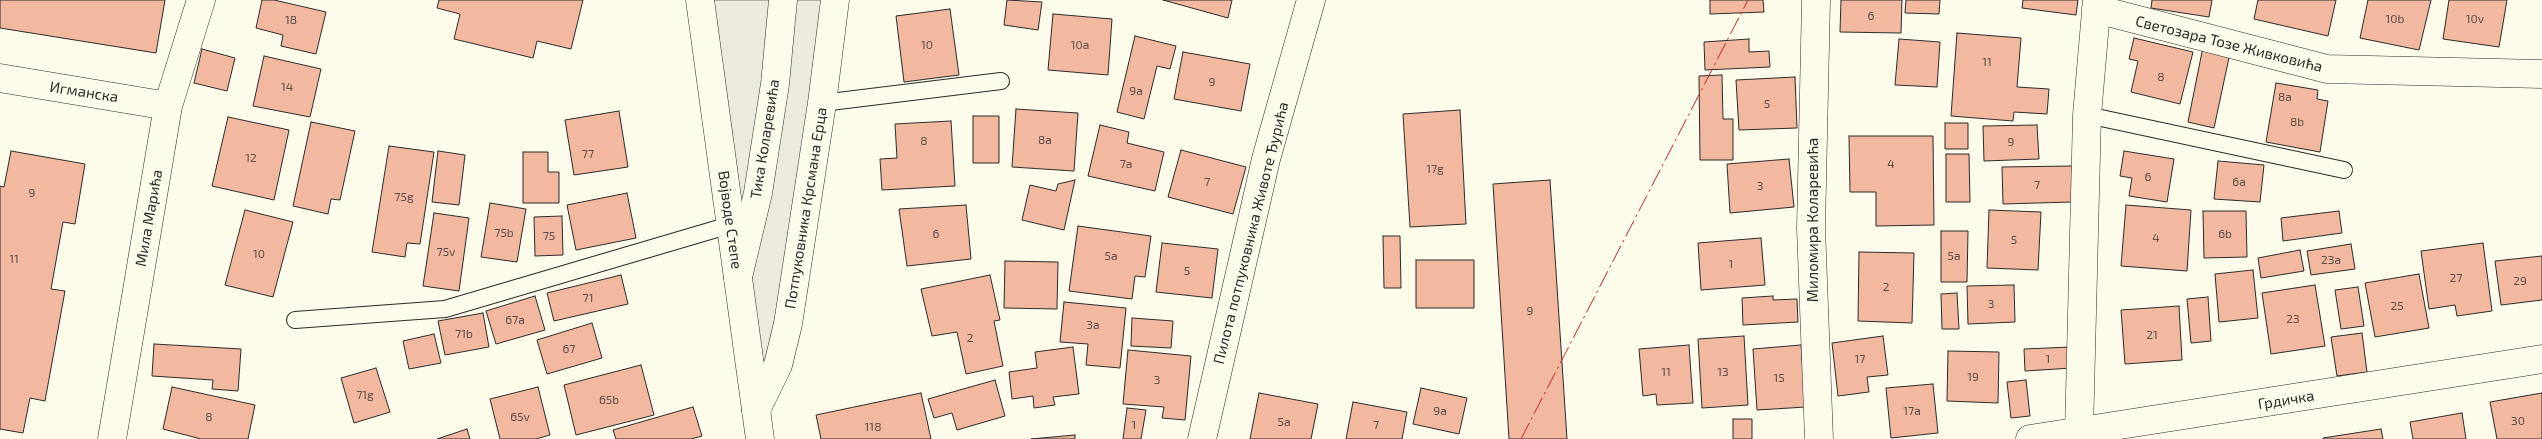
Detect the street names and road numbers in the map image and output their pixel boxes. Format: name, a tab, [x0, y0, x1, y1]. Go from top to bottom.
street label: Светозара Тозе Живковића	[2134, 12, 2324, 76]
street label: Игманска	[48, 78, 120, 106]
street label: Тика Коларевића	[747, 78, 783, 200]
street label: Пилота потпуковника Животе Ђурића	[1210, 100, 1292, 366]
street label: Потпуковника Крсмана Ерца	[781, 106, 831, 310]
street label: Миломира Коларевића	[1804, 138, 1822, 302]
street label: Мила Марића	[132, 168, 166, 268]
street label: Војводе Степе	[714, 170, 746, 270]
street label: Грдичка	[2256, 387, 2316, 413]

